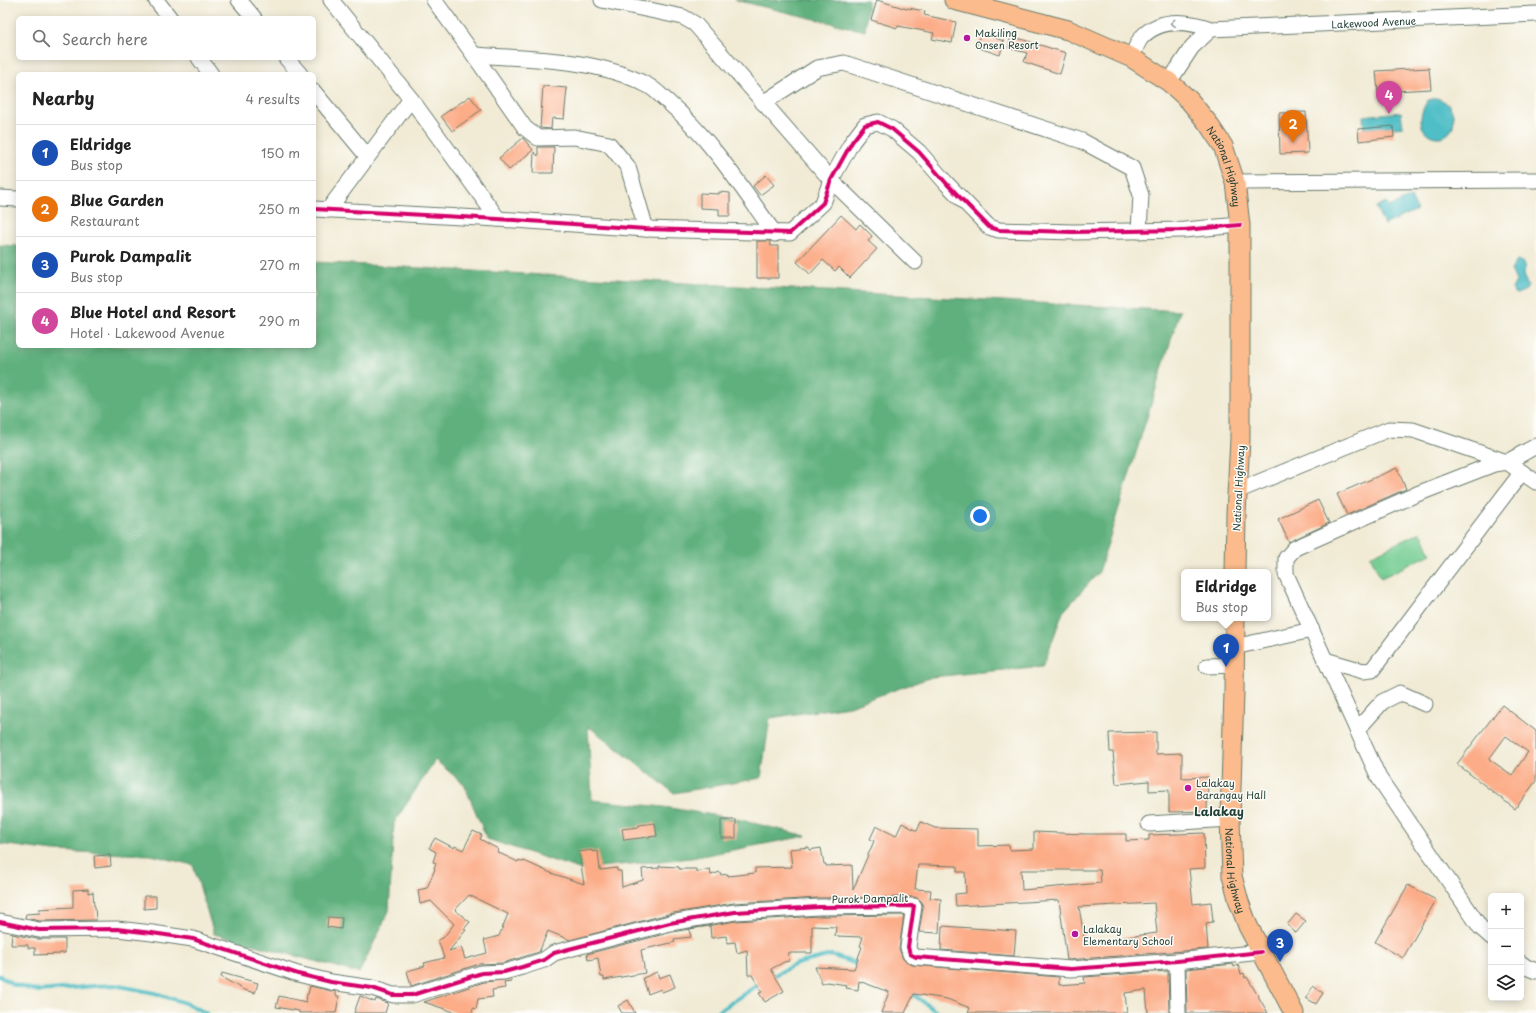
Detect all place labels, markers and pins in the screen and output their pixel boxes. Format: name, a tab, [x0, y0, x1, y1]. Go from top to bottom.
place label: Makiling Onsen Resort	[975, 25, 1039, 52]
marker: Makiling Onsen Resort	[962, 33, 972, 43]
pin: 4	[1376, 81, 1402, 114]
pin: 2	[1280, 110, 1306, 143]
pin: 1	[1213, 634, 1239, 667]
place label: Lalakay Barangay Hall	[1196, 775, 1266, 803]
marker: Lalakay Barangay Hall	[1183, 783, 1193, 793]
place label: Lalakay Elementary School	[1083, 921, 1173, 948]
marker: Lalakay Elementary School	[1070, 929, 1080, 939]
pin: 3	[1267, 929, 1293, 962]

